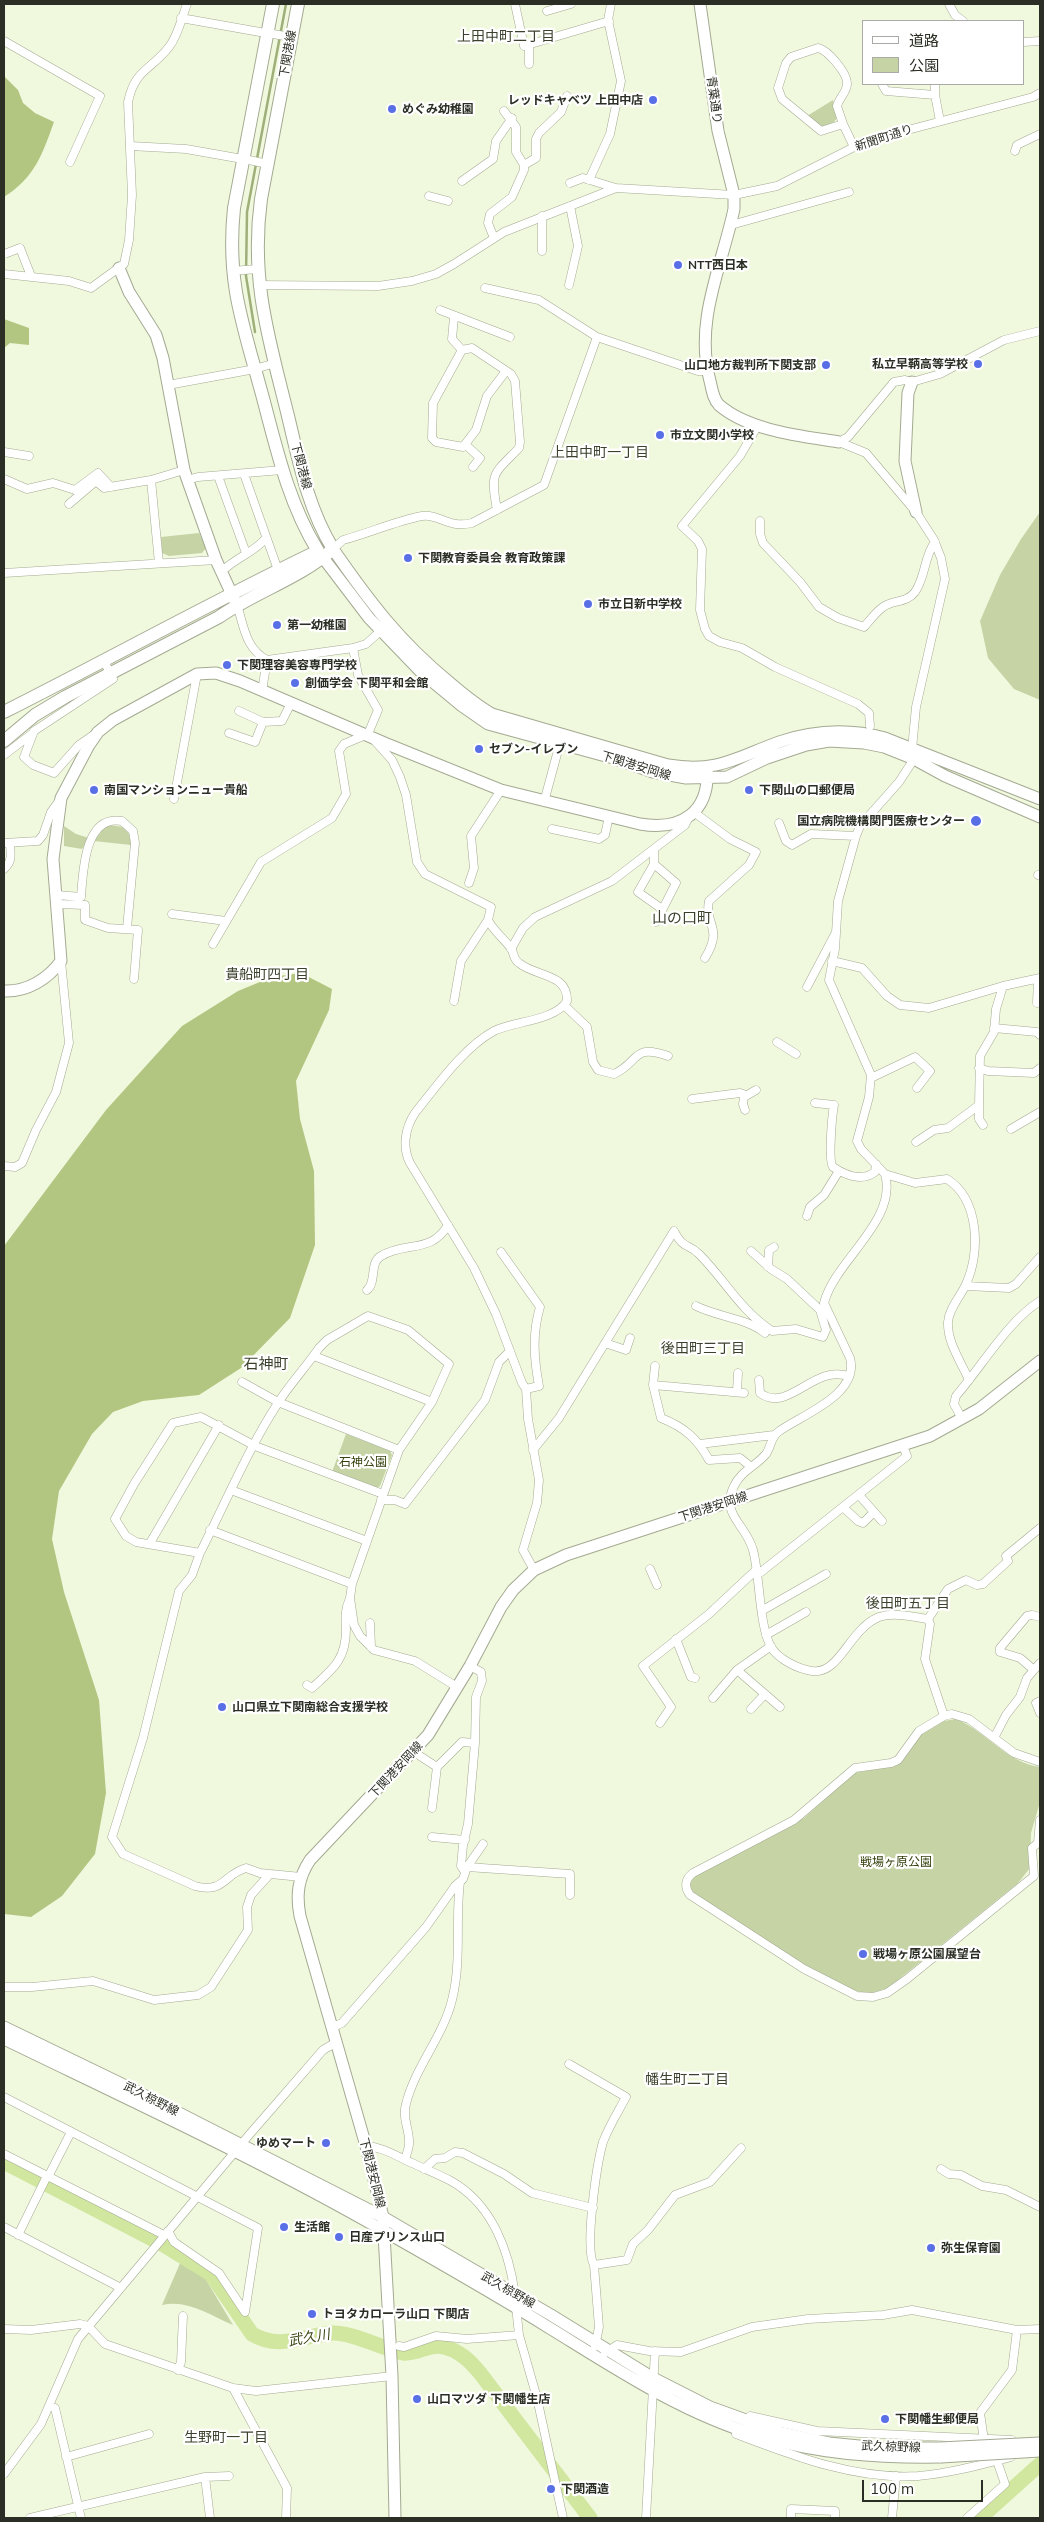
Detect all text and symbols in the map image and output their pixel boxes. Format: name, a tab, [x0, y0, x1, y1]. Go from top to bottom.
legend	[862, 20, 1024, 85]
street label: 下関港線	[277, 29, 299, 79]
district label: 上田中町二丁目	[457, 29, 555, 45]
text: 道路	[909, 31, 939, 50]
text: 公園	[909, 56, 939, 75]
street label: 青葉通り	[704, 75, 724, 125]
place label: レッドキャベツ 上田中店	[508, 93, 643, 107]
marker: レッドキャベツ 上田中店	[647, 94, 659, 106]
place label: めぐみ幼稚園	[402, 102, 474, 116]
marker: めぐみ幼稚園	[386, 103, 398, 115]
street label: 新聞町通り	[853, 122, 915, 154]
place label: NTT西日本	[688, 258, 748, 272]
marker: NTT西日本	[672, 259, 684, 271]
place label: 私立早鞆高等学校	[872, 357, 968, 371]
place label: 山口地方裁判所下関支部	[684, 358, 816, 372]
marker: 私立早鞆高等学校	[972, 358, 984, 370]
marker: 山口地方裁判所下関支部	[820, 359, 832, 371]
place label: 市立文関小学校	[670, 428, 754, 442]
marker: 市立文関小学校	[654, 429, 666, 441]
street label: 下関港線	[288, 441, 314, 491]
district label: 上田中町一丁目	[551, 445, 649, 461]
place label: 下関教育委員会 教育政策課	[418, 551, 565, 565]
marker: 下関教育委員会 教育政策課	[402, 552, 414, 564]
place label: 市立日新中学校	[598, 597, 682, 611]
marker: 市立日新中学校	[582, 598, 594, 610]
place label: 第一幼稚園	[287, 618, 347, 632]
marker: 第一幼稚園	[271, 619, 283, 631]
place label: 下関理容美容専門学校	[237, 658, 357, 672]
marker: 下関理容美容専門学校	[221, 659, 233, 671]
place label: 創価学会 下関平和会館	[305, 676, 428, 690]
marker: 創価学会 下関平和会館	[289, 677, 301, 689]
place label: セブン-イレブン	[489, 742, 578, 756]
marker: セブン-イレブン	[473, 743, 485, 755]
street label: 下関港安岡線	[599, 749, 673, 783]
place label: 南国マンションニュー貴船	[104, 783, 248, 797]
place label: 下関山の口郵便局	[759, 783, 855, 797]
marker: 南国マンションニュー貴船	[88, 784, 100, 796]
marker: 下関山の口郵便局	[743, 784, 755, 796]
place label: 国立病院機構関門医療センター	[797, 814, 965, 828]
marker: 国立病院機構関門医療センター	[969, 814, 983, 828]
district label: 山の口町	[652, 909, 712, 927]
district label: 貴船町四丁目	[225, 967, 309, 983]
district label: 後田町三丁目	[661, 1341, 745, 1357]
district label: 石神町	[244, 1355, 288, 1373]
park label: 石神公園	[339, 1455, 387, 1469]
street label: 下関港安岡線	[677, 1489, 749, 1525]
district label: 後田町五丁目	[866, 1596, 950, 1612]
place label: 山口県立下関南総合支援学校	[232, 1700, 388, 1714]
marker: 山口県立下関南総合支援学校	[216, 1701, 228, 1713]
street label: 下関港安岡線	[366, 1739, 426, 1801]
park label: 戦場ヶ原公園	[860, 1855, 932, 1869]
place label: 戦場ヶ原公園展望台	[873, 1947, 981, 1961]
marker: 戦場ヶ原公園展望台	[857, 1948, 869, 1960]
district label: 幡生町二丁目	[645, 2072, 729, 2088]
street label: 武久椋野線	[121, 2079, 181, 2119]
place label: ゆめマート	[256, 2136, 316, 2150]
street label: 下関港安岡線	[356, 2136, 388, 2210]
marker: ゆめマート	[320, 2137, 332, 2149]
place label: 生活館	[294, 2220, 330, 2234]
marker: 生活館	[278, 2221, 290, 2233]
place label: 日産プリンス山口	[349, 2230, 445, 2244]
marker: 日産プリンス山口	[333, 2231, 345, 2243]
place label: 弥生保育園	[941, 2241, 1001, 2255]
marker: 弥生保育園	[925, 2242, 937, 2254]
street label: 武久椋野線	[478, 2269, 538, 2311]
place label: トヨタカローラ山口 下関店	[322, 2307, 469, 2321]
marker: トヨタカローラ山口 下関店	[306, 2308, 318, 2320]
water label: 武久川	[287, 2326, 331, 2350]
place label: 山口マツダ 下関幡生店	[427, 2392, 550, 2406]
marker: 山口マツダ 下関幡生店	[411, 2393, 423, 2405]
place label: 下関幡生郵便局	[895, 2412, 979, 2426]
marker: 下関幡生郵便局	[879, 2413, 891, 2425]
district label: 生野町一丁目	[184, 2430, 268, 2446]
street label: 武久椋野線	[861, 2439, 921, 2455]
scale bar	[864, 2470, 985, 2502]
text: 100 m	[870, 2479, 914, 2498]
place label: 下関酒造	[561, 2482, 609, 2496]
marker: 下関酒造	[545, 2483, 557, 2495]

